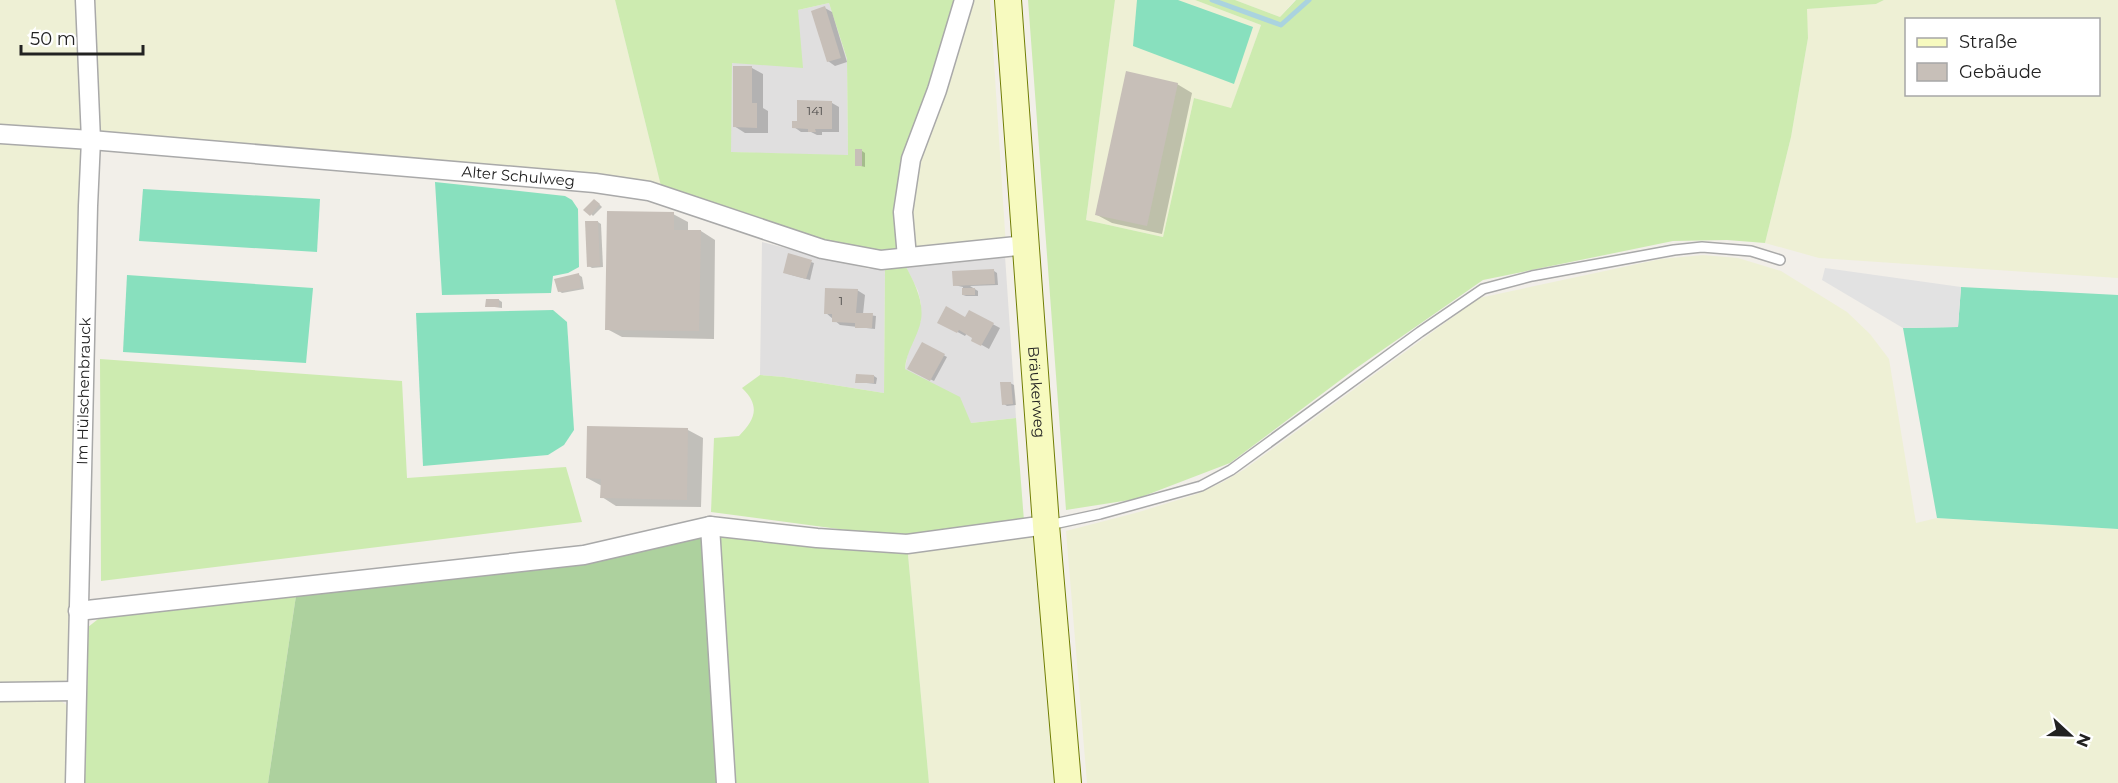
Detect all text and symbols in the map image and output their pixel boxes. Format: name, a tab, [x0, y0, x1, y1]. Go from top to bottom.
scale bar	[21, 18, 142, 56]
legend	[1905, 18, 2100, 96]
text: 50 m	[30, 28, 76, 50]
text: Straße	[1959, 31, 2018, 53]
text: Gebäude	[1959, 61, 2042, 83]
house number: 141	[807, 103, 823, 118]
street label: Alter Schulweg	[461, 162, 576, 190]
house number: 1	[839, 293, 843, 308]
street label: Im Hülschenbrauck	[72, 317, 94, 465]
street label: Bräukerweg	[1024, 345, 1050, 438]
north arrow	[2040, 705, 2100, 765]
text: N	[2072, 731, 2095, 750]

